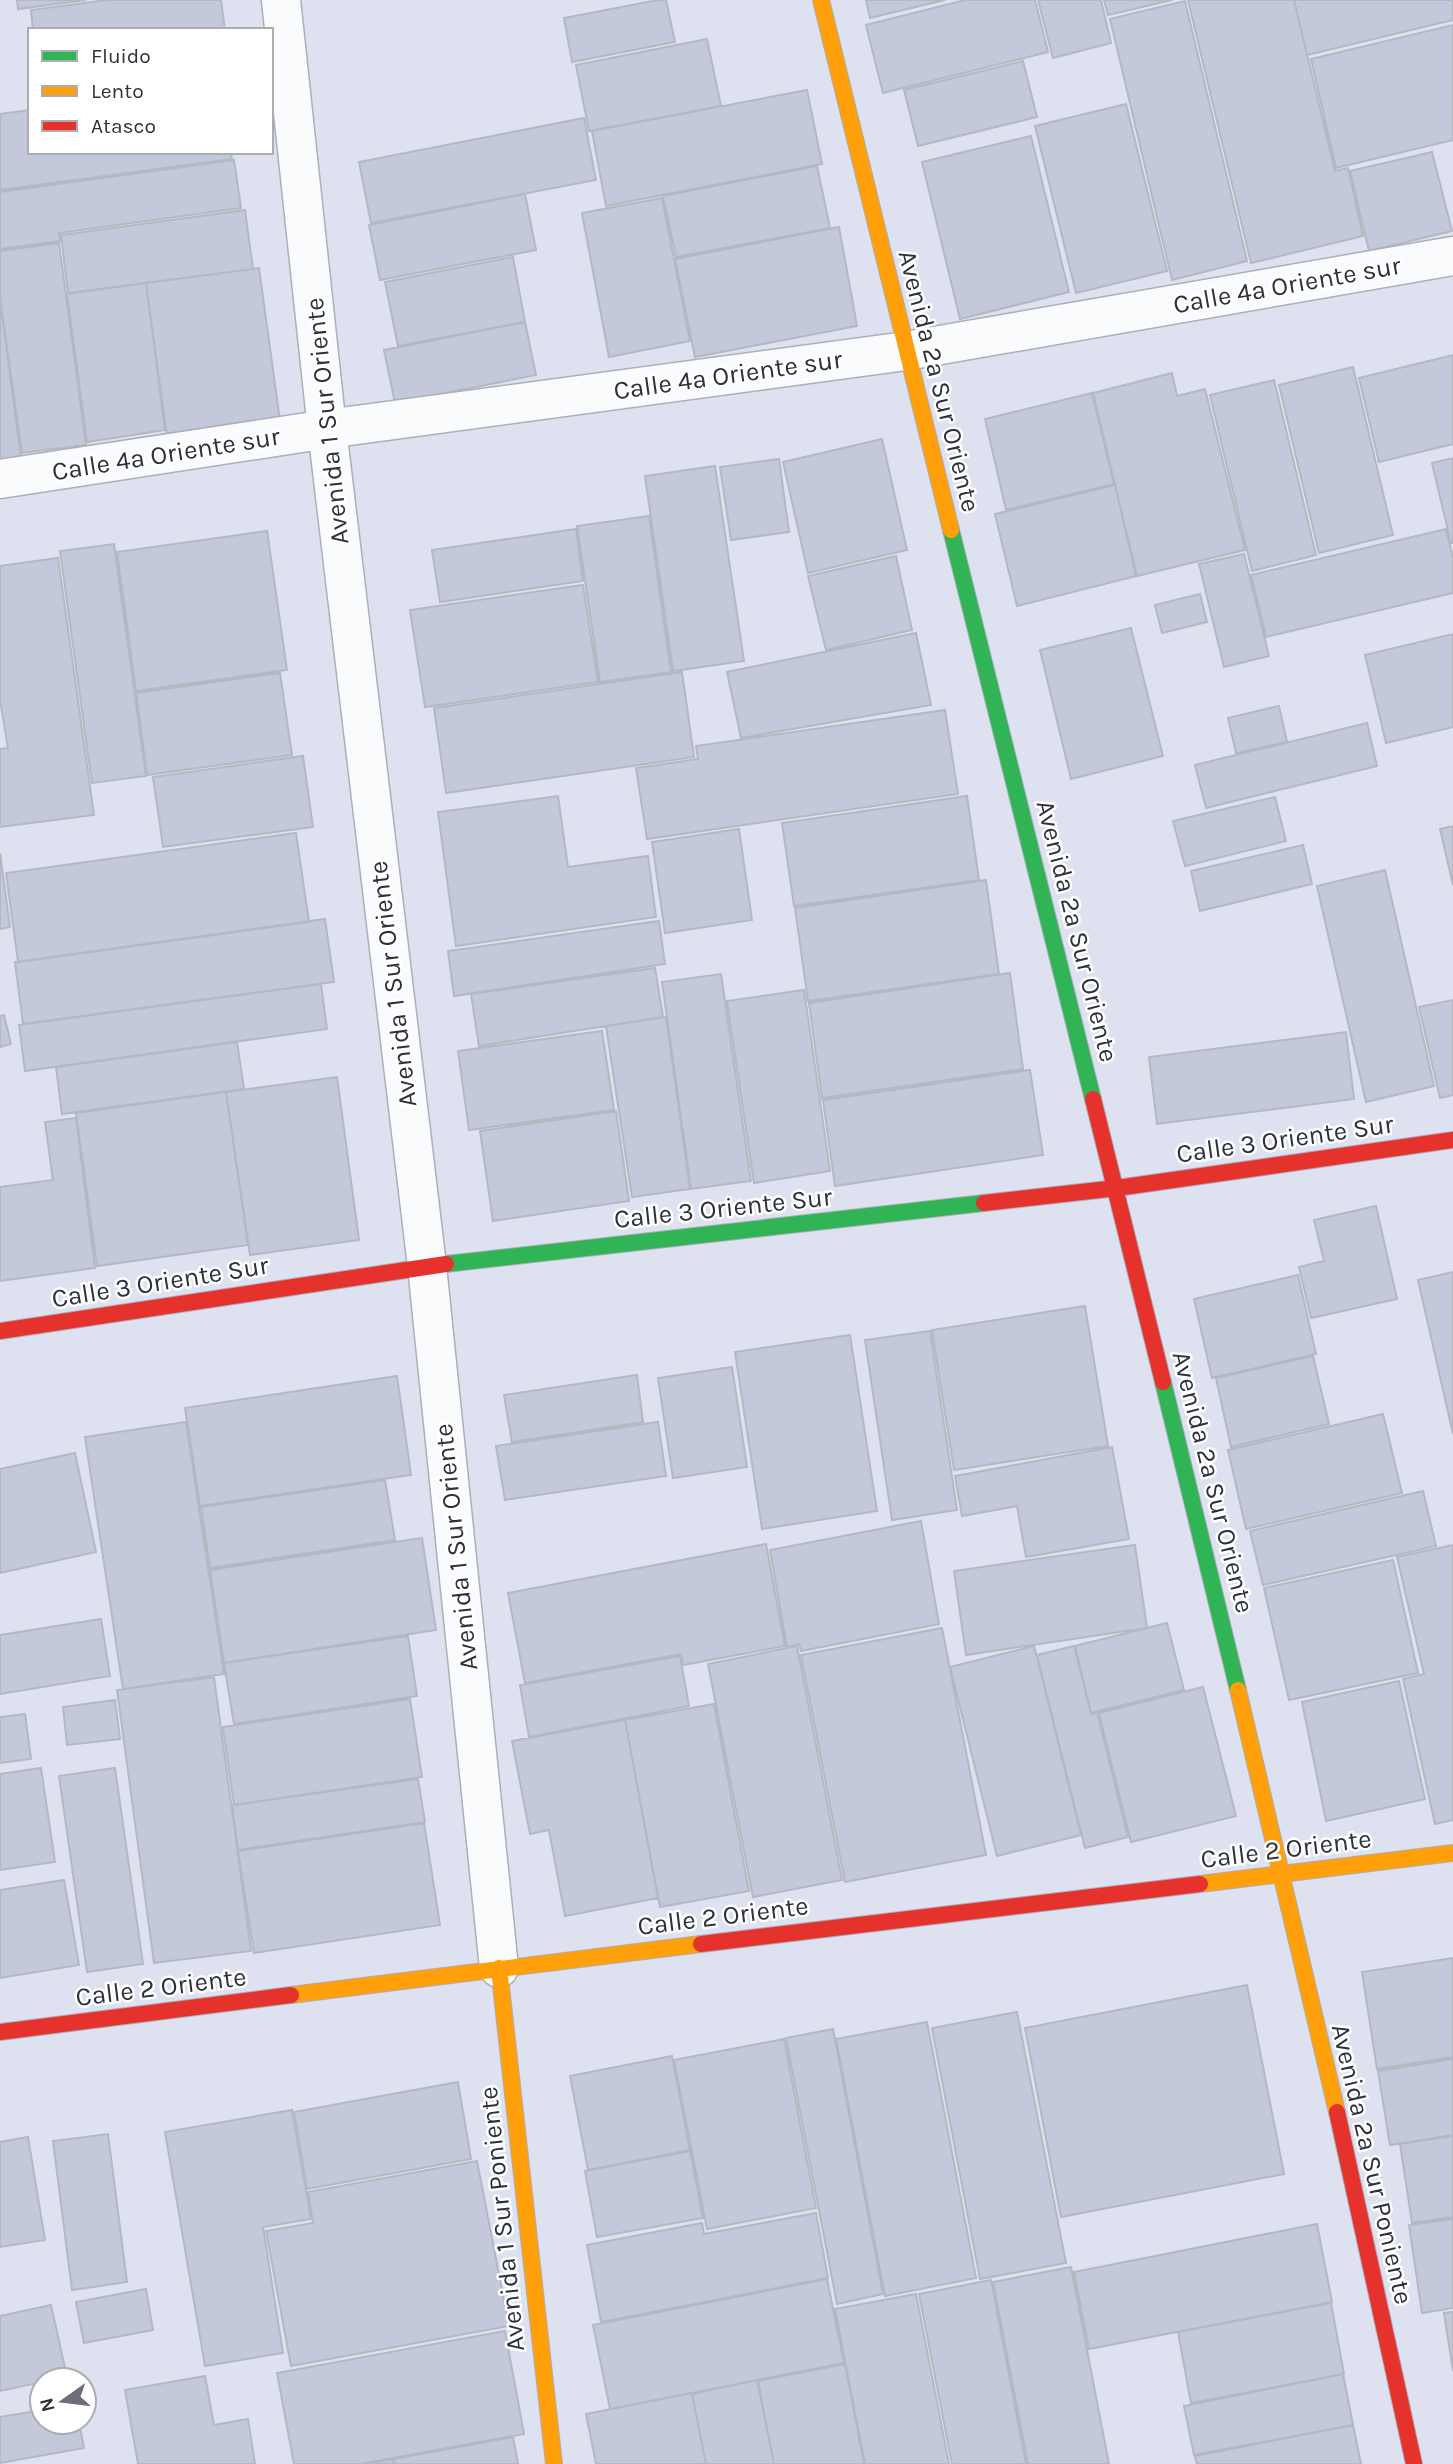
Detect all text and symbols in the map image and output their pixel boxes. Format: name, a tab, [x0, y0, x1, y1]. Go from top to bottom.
legend	[28, 28, 273, 154]
text: Fluido	[91, 44, 151, 68]
text: Lento	[91, 79, 144, 103]
text: Atasco	[91, 114, 156, 138]
street label: Avenida 2a Sur Oriente	[891, 247, 987, 515]
street label: Calle 4a Oriente sur	[1171, 250, 1404, 320]
street label: Avenida 1 Sur Oriente	[299, 296, 355, 546]
street label: Calle 4a Oriente sur	[612, 344, 845, 406]
street label: Calle 4a Oriente sur	[50, 421, 283, 487]
street label: Avenida 2a Sur Oriente	[1029, 797, 1125, 1065]
street label: Avenida 1 Sur Oriente	[363, 859, 423, 1109]
street label: Calle 3 Oriente Sur	[1174, 1108, 1396, 1170]
street label: Calle 3 Oriente Sur	[612, 1181, 834, 1235]
street label: Calle 3 Oriente Sur	[49, 1249, 271, 1314]
street label: Avenida 2a Sur Oriente	[1165, 1348, 1261, 1616]
street label: Avenida 1 Sur Oriente	[428, 1422, 484, 1672]
street label: Calle 2 Oriente	[1199, 1823, 1373, 1875]
street label: Calle 2 Oriente	[636, 1890, 810, 1942]
street label: Calle 2 Oriente	[74, 1961, 248, 2013]
street label: Avenida 2a Sur Poniente	[1325, 2021, 1419, 2307]
street label: Avenida 1 Sur Poniente	[473, 2085, 531, 2353]
north arrow	[28, 2366, 98, 2436]
text: N	[35, 2396, 60, 2414]

